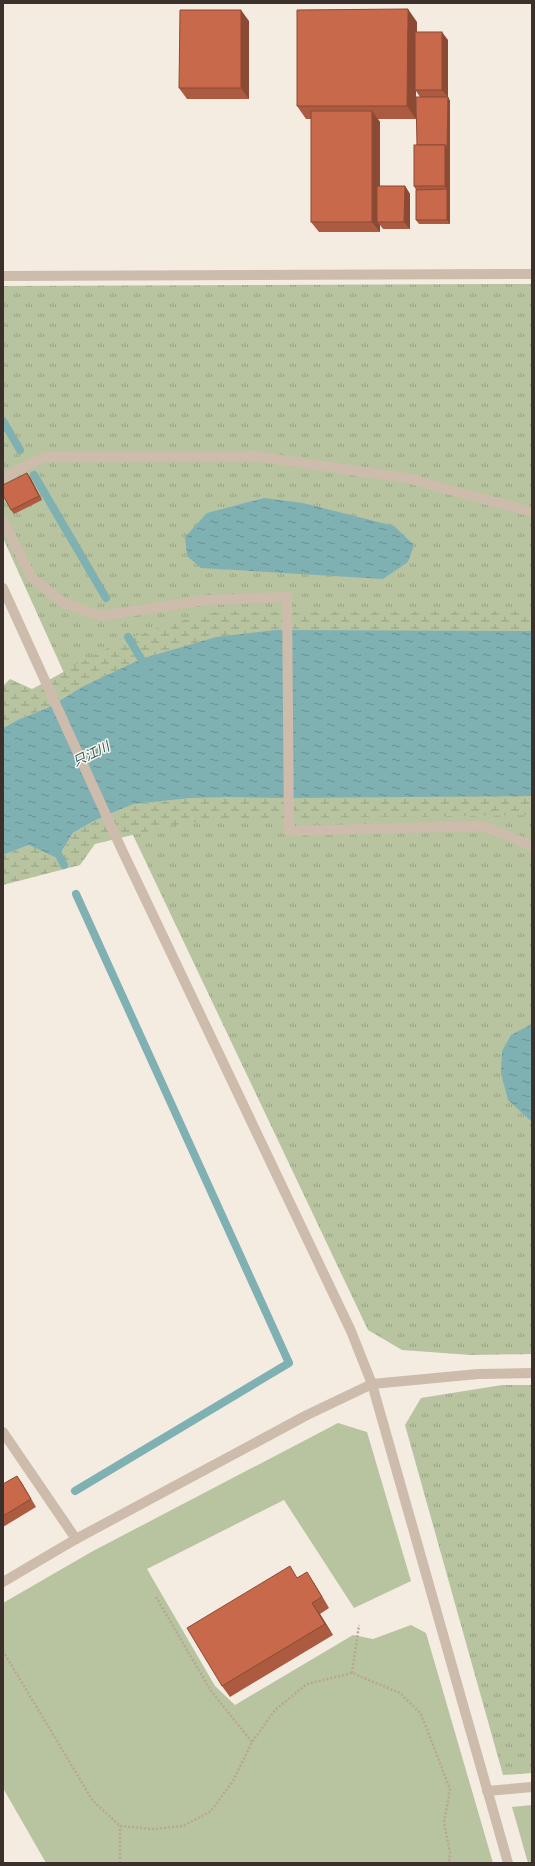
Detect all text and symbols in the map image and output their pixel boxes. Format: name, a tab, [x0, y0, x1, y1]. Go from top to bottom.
water label: 只江川	[70, 737, 114, 770]

